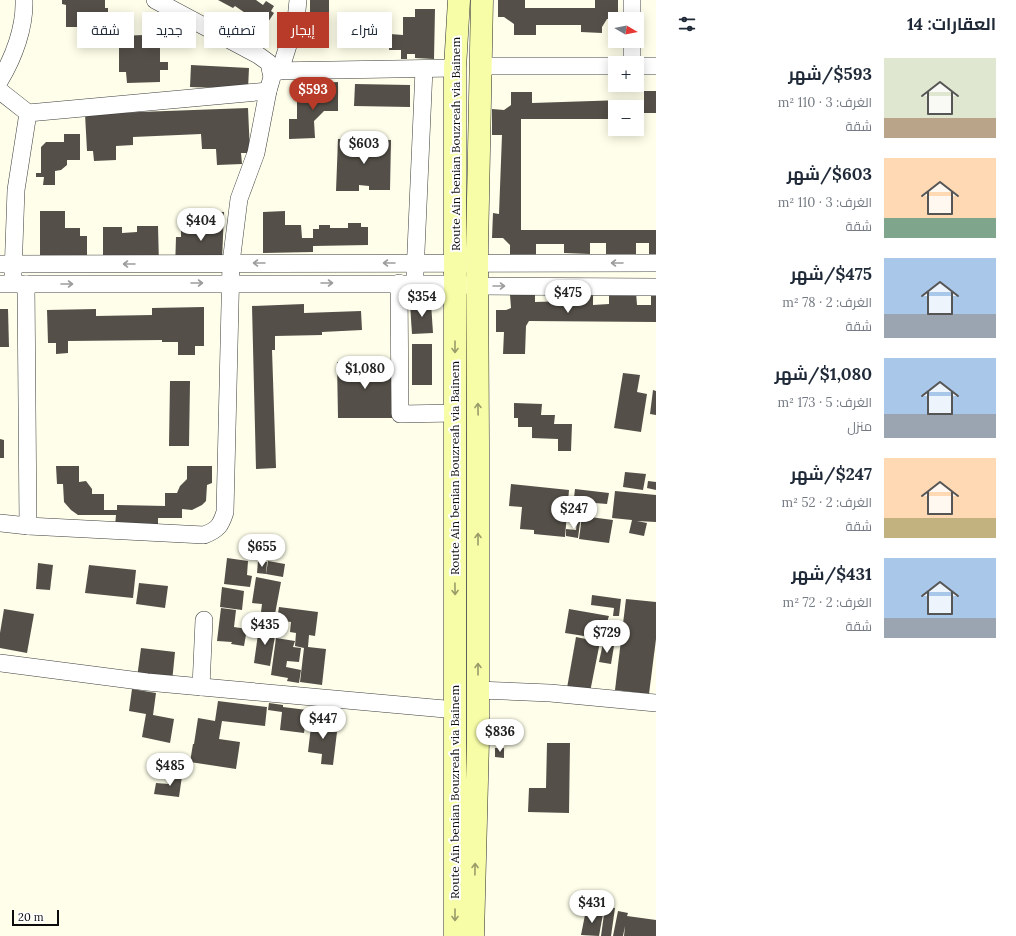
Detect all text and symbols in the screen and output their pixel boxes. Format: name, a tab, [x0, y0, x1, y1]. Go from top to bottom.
chip: شقة	[77, 12, 134, 48]
chip: جديد	[142, 12, 196, 48]
chip: تصفية	[204, 12, 269, 48]
chip: إيجار	[277, 12, 329, 48]
chip: شراء	[337, 12, 392, 48]
north arrow	[608, 12, 644, 48]
map controls	[608, 12, 644, 136]
icon: filters	[676, 13, 698, 35]
text: العقارات: 14	[907, 13, 996, 35]
street label: Route Ain benian Bouzreah via Bainem	[448, 37, 463, 251]
button: +	[608, 56, 644, 92]
text: $593/شهر	[788, 63, 872, 85]
icon: home	[916, 74, 964, 122]
pin: $593	[289, 77, 337, 111]
text: $593	[298, 81, 328, 98]
text: الغرف: 3 · 110 m²	[778, 94, 872, 111]
button: −	[608, 100, 644, 136]
text: شقة	[845, 118, 872, 135]
pin: $603	[340, 131, 388, 165]
text: $603	[349, 135, 379, 152]
text: $603/شهر	[787, 163, 872, 185]
icon: home	[916, 174, 964, 222]
text: الغرف: 3 · 110 m²	[778, 194, 872, 211]
pin: $404	[177, 208, 225, 242]
text: $404	[186, 212, 216, 229]
text: شقة	[845, 218, 872, 235]
one-way arrow	[253, 259, 266, 267]
one-way arrow	[383, 259, 396, 267]
one-way arrow	[611, 259, 624, 267]
one-way arrow	[123, 260, 136, 267]
text: $475/شهر	[790, 263, 872, 285]
icon: home	[916, 274, 964, 322]
one-way arrow	[190, 279, 203, 287]
one-way arrow	[320, 279, 333, 287]
one-way arrow	[60, 280, 73, 288]
pin: $475	[544, 280, 592, 314]
one-way arrow	[492, 282, 505, 290]
pin: $354	[398, 284, 446, 318]
text: $475	[554, 284, 582, 301]
text: $354	[407, 288, 437, 305]
text: الغرف: 2 · 78 m²	[782, 294, 872, 311]
text: شقة	[845, 318, 872, 335]
one-way arrow	[451, 340, 459, 353]
pin: $1,080	[332, 356, 398, 390]
text: $1,080	[345, 360, 385, 377]
street label: Route Ain benian Bouzreah via Bainem	[447, 361, 462, 575]
text: $1,080/شهر	[775, 363, 872, 385]
icon: home	[916, 374, 964, 422]
text: الغرف: 5 · 173 m²	[777, 394, 872, 411]
one-way arrow	[474, 403, 482, 416]
text: منزل	[847, 418, 872, 435]
text: $247/شهر	[791, 463, 872, 485]
icon: home	[916, 474, 964, 522]
text: الغرف: 2 · 52 m²	[781, 494, 872, 511]
pin: $247	[550, 496, 598, 530]
text: $247	[560, 500, 588, 517]
text: شقة	[845, 518, 872, 535]
one-way arrow	[474, 533, 482, 546]
pin: $655	[238, 534, 286, 568]
text: $655	[247, 538, 277, 555]
text: $431/شهر	[791, 563, 872, 585]
icon: home	[916, 574, 964, 622]
one-way arrow	[451, 582, 459, 595]
text: الغرف: 2 · 72 m²	[783, 594, 872, 611]
pin: $435	[241, 612, 289, 646]
text: $435	[250, 616, 280, 633]
text: شقة	[845, 618, 872, 635]
pin: $729	[583, 620, 631, 654]
text: $729	[593, 624, 621, 641]
one-way arrow	[474, 663, 482, 676]
street label: Route Ain benian Bouzreah via Bainem	[447, 685, 462, 899]
pin: $447	[299, 706, 347, 740]
text: $447	[309, 710, 337, 727]
pin: $836	[476, 719, 524, 753]
text: $836	[485, 723, 515, 740]
pin: $485	[146, 753, 194, 787]
text: $485	[155, 757, 185, 774]
one-way arrow	[471, 863, 479, 876]
pin: $431	[568, 890, 616, 924]
text: $431	[578, 894, 606, 911]
scale bar	[12, 908, 59, 927]
one-way arrow	[451, 908, 459, 921]
text: 20 m	[18, 910, 43, 924]

